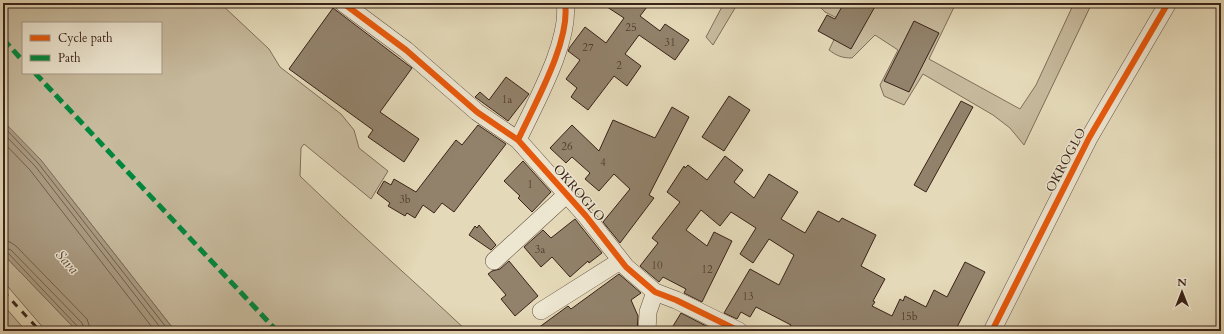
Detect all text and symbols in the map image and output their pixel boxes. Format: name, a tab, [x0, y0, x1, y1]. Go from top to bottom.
house number: 25	[625, 20, 637, 35]
legend	[22, 22, 162, 74]
text: Cycle path	[58, 30, 113, 46]
house number: 31	[664, 35, 676, 50]
house number: 27	[582, 40, 594, 55]
text: Path	[58, 50, 81, 66]
house number: 2	[616, 58, 622, 73]
house number: 1a	[502, 92, 512, 107]
street label: OKROGLO	[1041, 125, 1091, 195]
house number: 26	[561, 139, 573, 154]
house number: 4	[600, 155, 606, 170]
street label: OKROGLO	[549, 160, 609, 226]
house number: 1	[527, 177, 533, 192]
house number: 3b	[399, 192, 411, 207]
house number: 3a	[535, 242, 545, 257]
water label: Sava	[51, 246, 83, 278]
house number: 10	[651, 258, 663, 273]
house number: 12	[701, 262, 713, 277]
north arrow	[1162, 272, 1202, 312]
text: N	[1177, 275, 1187, 290]
house number: 13	[742, 289, 754, 304]
house number: 15b	[900, 309, 918, 324]

